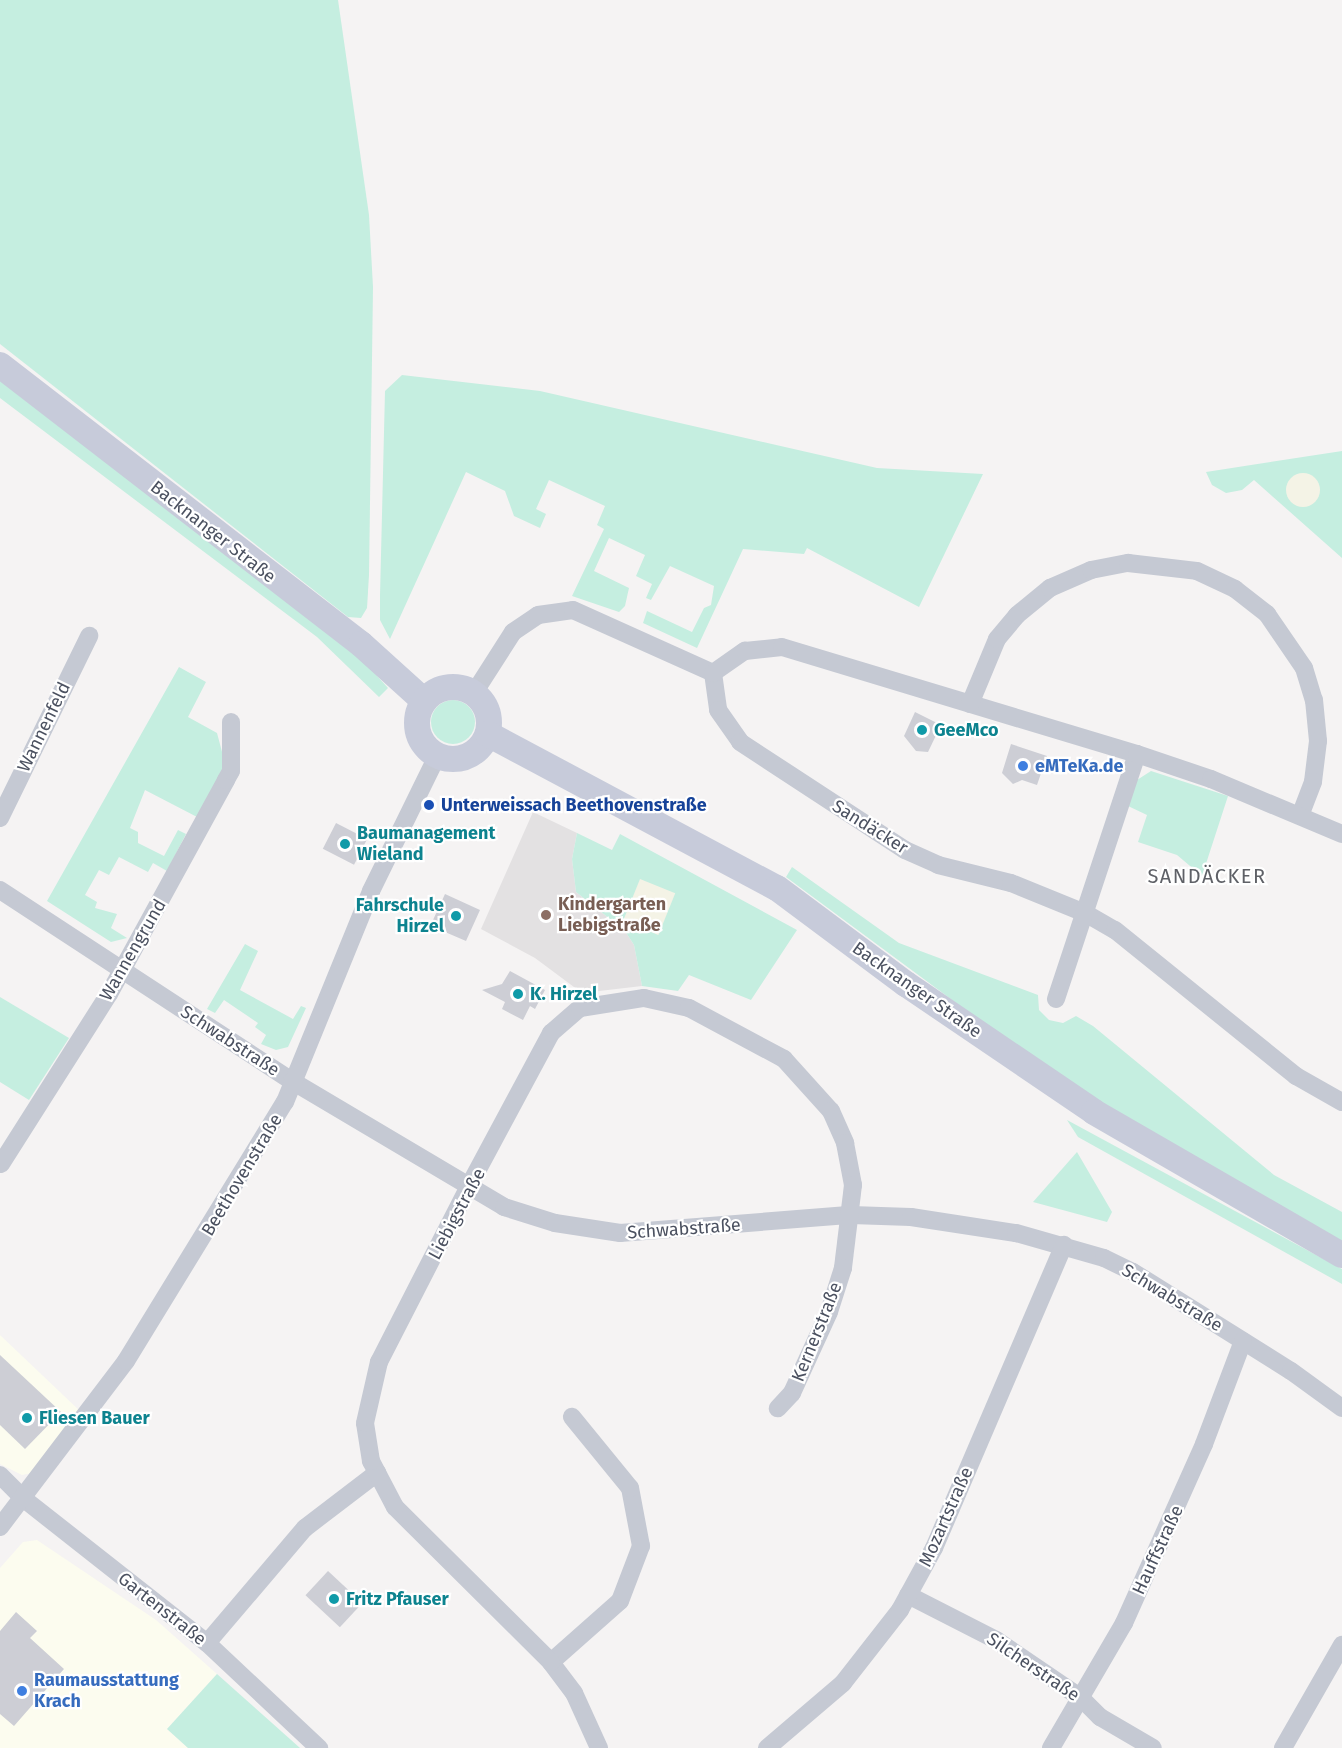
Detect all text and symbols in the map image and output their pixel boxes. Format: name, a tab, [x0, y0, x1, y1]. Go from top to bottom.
street label: Backnanger Straße	[146, 476, 280, 588]
street label: Wannenfeld	[13, 679, 75, 775]
place label: GeeMco	[934, 719, 998, 741]
marker: GeeMco	[915, 723, 929, 737]
place label: eMTeKa.de	[1035, 755, 1123, 777]
marker: eMTeKa.de	[1016, 759, 1030, 773]
place label: Unterweissach Beethovenstraße	[441, 794, 707, 816]
street label: Sandäcker	[828, 795, 912, 859]
marker: Unterweissach Beethovenstraße	[422, 798, 436, 812]
place label: Baumanagement Wieland	[357, 823, 495, 866]
marker: Baumanagement Wieland	[338, 837, 352, 851]
district label: SANDÄCKER	[1147, 864, 1267, 888]
place label: Kindergarten Liebigstraße	[558, 894, 666, 936]
street label: Wannengrund	[95, 895, 171, 1005]
place label: Fahrschule Hirzel	[356, 895, 444, 938]
marker: Kindergarten Liebigstraße	[539, 908, 553, 922]
marker: Fahrschule Hirzel	[449, 909, 463, 923]
street label: Backnanger Straße	[848, 937, 986, 1043]
place label: K. Hirzel	[530, 983, 597, 1005]
marker: K. Hirzel	[511, 987, 525, 1001]
street label: Schwabstraße	[176, 1001, 284, 1081]
street label: Beethovenstraße	[197, 1110, 287, 1240]
street label: Liebigstraße	[424, 1165, 490, 1263]
street label: Schwabstraße	[627, 1214, 741, 1244]
street label: Schwabstraße	[1118, 1259, 1226, 1337]
street label: Kernerstraße	[787, 1279, 847, 1385]
place label: Fliesen Bauer	[39, 1407, 150, 1429]
marker: Fliesen Bauer	[20, 1411, 34, 1425]
street label: Mozartstraße	[914, 1464, 978, 1570]
street label: Hauffstraße	[1128, 1502, 1188, 1598]
street label: Gartenstraße	[114, 1568, 210, 1650]
place label: Fritz Pfauser	[346, 1588, 449, 1610]
marker: Fritz Pfauser	[327, 1592, 341, 1606]
street label: Silcherstraße	[983, 1628, 1083, 1706]
place label: Raumausstattung Krach	[34, 1670, 179, 1712]
marker: Raumausstattung Krach	[15, 1684, 29, 1698]

